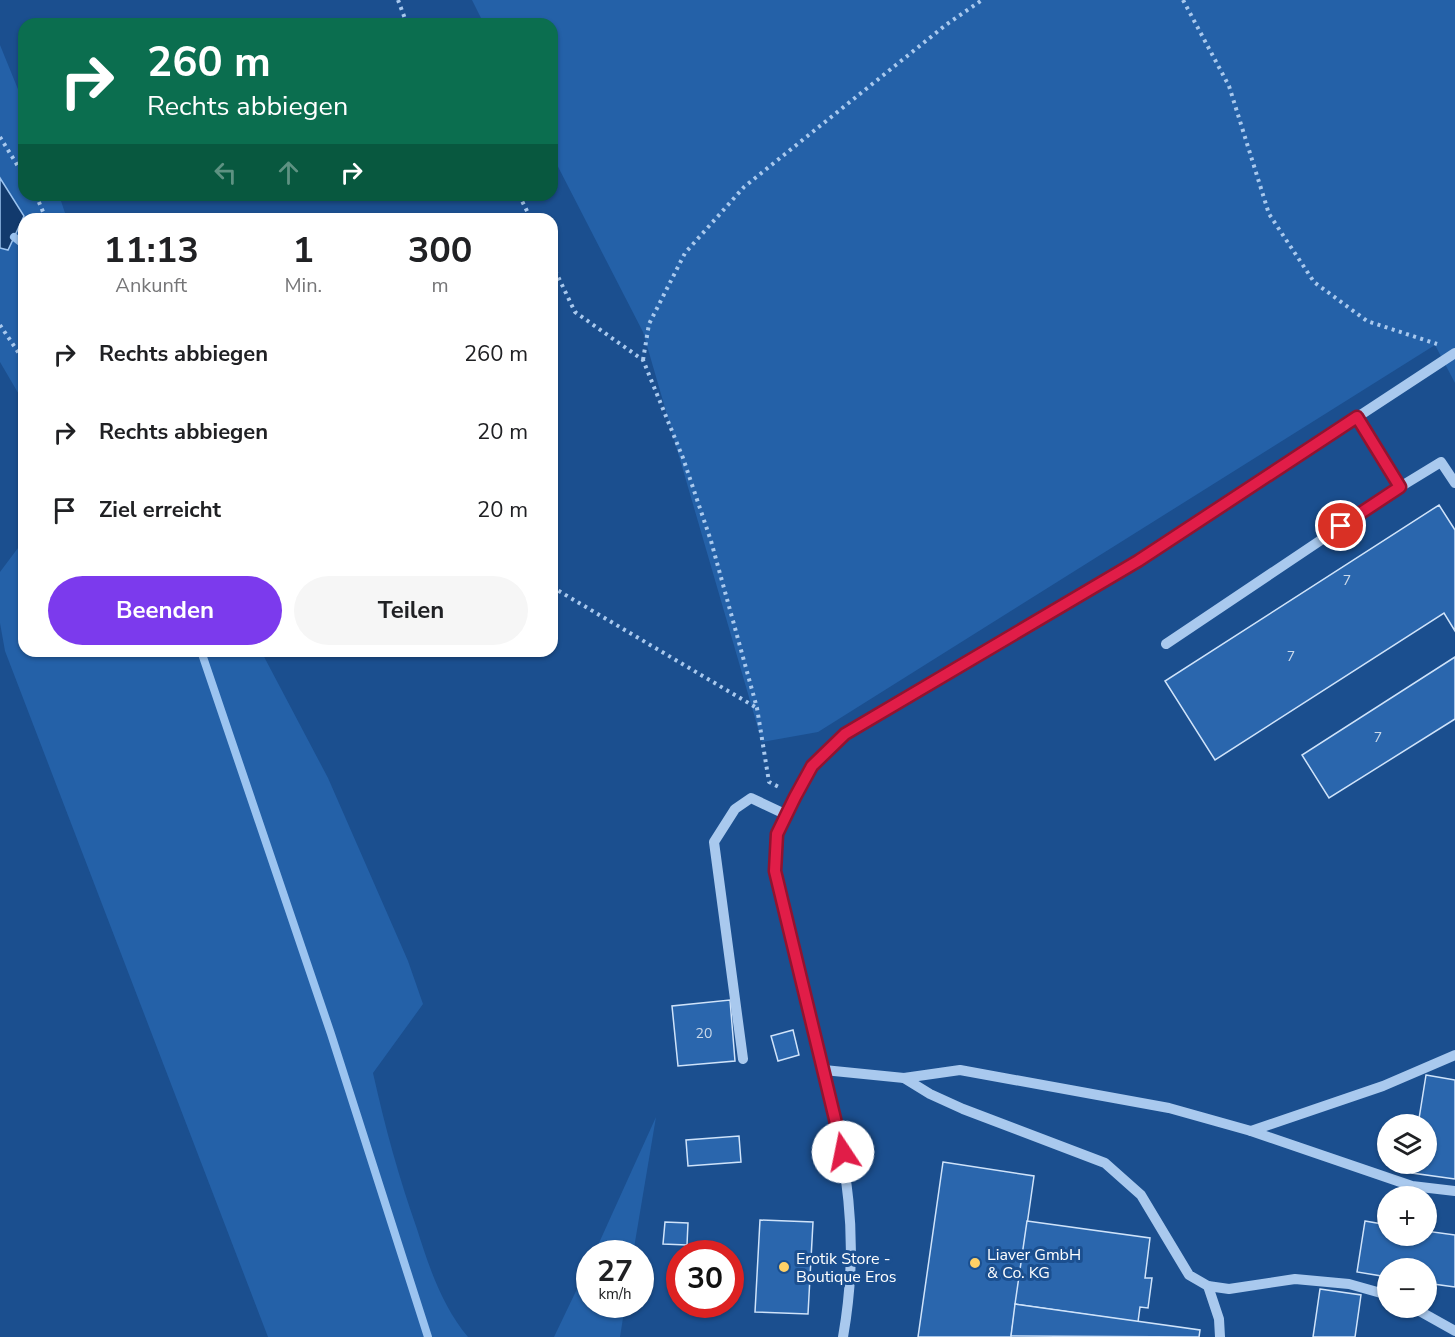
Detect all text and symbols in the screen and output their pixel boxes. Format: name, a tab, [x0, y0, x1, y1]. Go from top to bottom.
text: 260 m	[147, 34, 271, 91]
icon: right	[48, 42, 126, 120]
text: Rechts abbiegen	[147, 88, 348, 125]
icon: left	[209, 156, 242, 189]
icon: ahead	[272, 156, 305, 189]
icon: right	[335, 156, 368, 189]
text: 11:13	[104, 226, 199, 275]
text: 1	[292, 226, 314, 275]
text: 300	[408, 226, 472, 275]
text: Ankunft	[115, 272, 187, 299]
text: Min.	[284, 272, 322, 299]
text: m	[431, 272, 449, 299]
icon: right	[48, 338, 81, 371]
text: Rechts abbiegen	[99, 339, 268, 369]
text: 260 m	[464, 339, 528, 369]
icon: right	[48, 416, 81, 449]
text: Rechts abbiegen	[99, 417, 268, 447]
text: 20 m	[477, 417, 528, 447]
icon: arrive	[48, 494, 81, 527]
text: Ziel erreicht	[99, 495, 221, 525]
text: 20 m	[477, 495, 528, 525]
pin	[1315, 500, 1366, 551]
icon: arrive	[1324, 509, 1357, 542]
house number: 7	[1343, 571, 1351, 590]
button: Beenden	[48, 576, 282, 645]
button: Teilen	[294, 576, 528, 645]
house number: 7	[1287, 647, 1295, 666]
house number: 7	[1374, 728, 1382, 747]
house number: 20	[696, 1024, 712, 1043]
map controls	[1377, 1114, 1437, 1318]
button: layers	[1377, 1114, 1437, 1174]
position arrow	[811, 1120, 875, 1184]
button: +	[1377, 1186, 1437, 1246]
speed limit sign: 30	[666, 1240, 744, 1318]
place label: Liaver GmbH & Co. KG	[987, 1244, 1081, 1284]
place label: Erotik Store - Boutique Eros	[796, 1248, 896, 1288]
text: 27	[597, 1251, 633, 1292]
marker: Liaver GmbH & Co. KG	[968, 1256, 982, 1270]
button: −	[1377, 1258, 1437, 1318]
marker: Erotik Store - Boutique Eros	[777, 1260, 791, 1274]
text: km/h	[598, 1284, 632, 1304]

